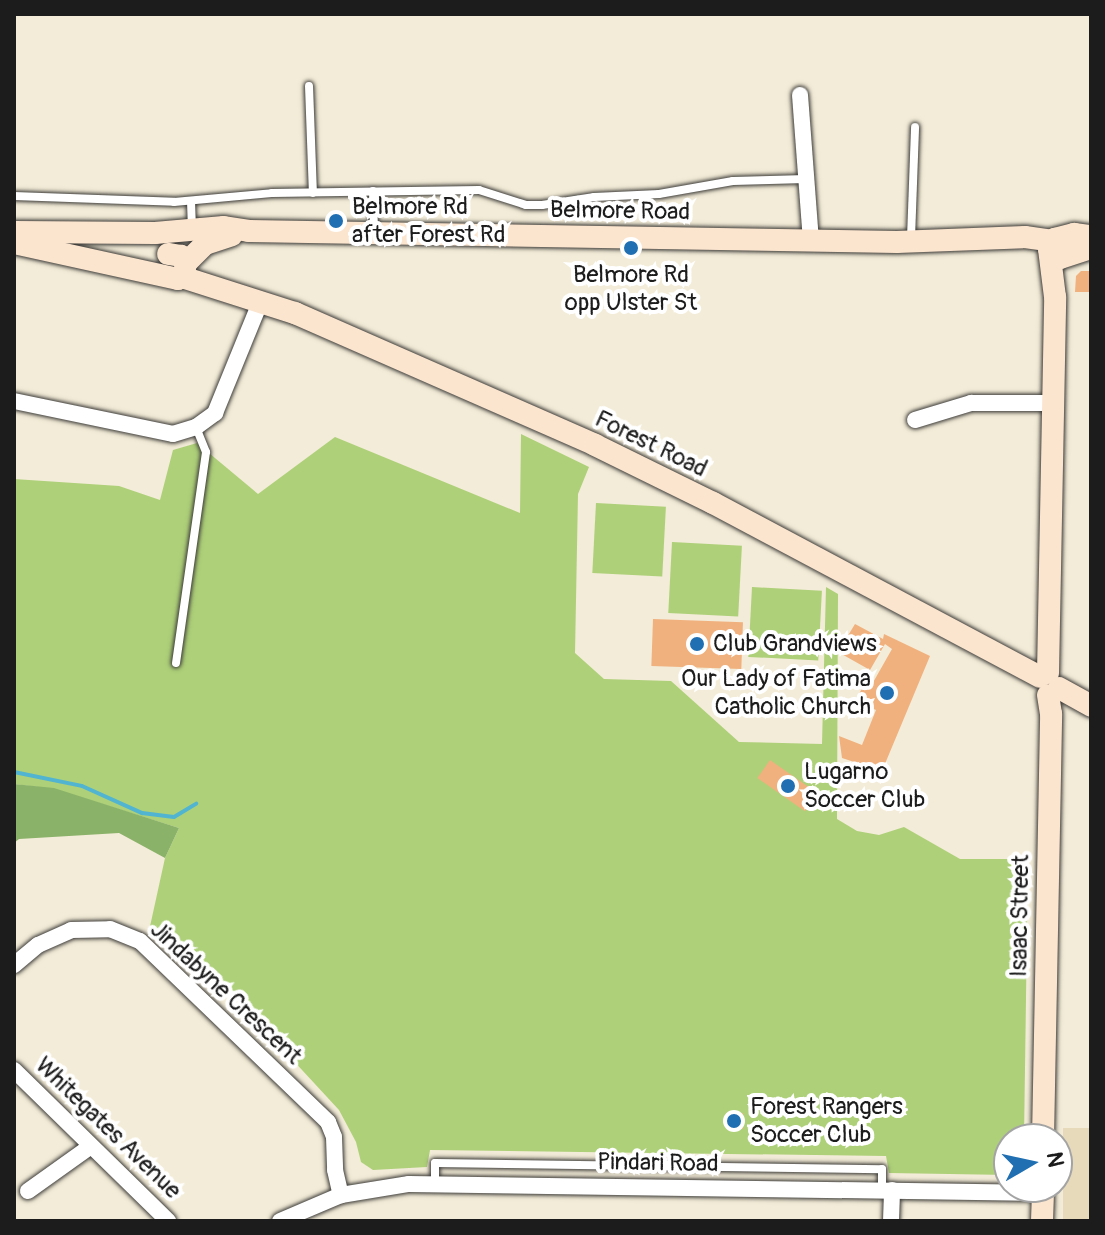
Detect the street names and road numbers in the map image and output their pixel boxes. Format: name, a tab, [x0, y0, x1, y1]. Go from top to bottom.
street label: Belmore Road	[550, 195, 690, 227]
street label: Forest Road	[590, 404, 712, 484]
street label: Isaac Street	[1005, 855, 1035, 977]
street label: Jindabyne Crescent	[144, 915, 308, 1071]
street label: Whitegates Avenue	[29, 1051, 187, 1205]
street label: Pindari Road	[597, 1148, 719, 1178]

